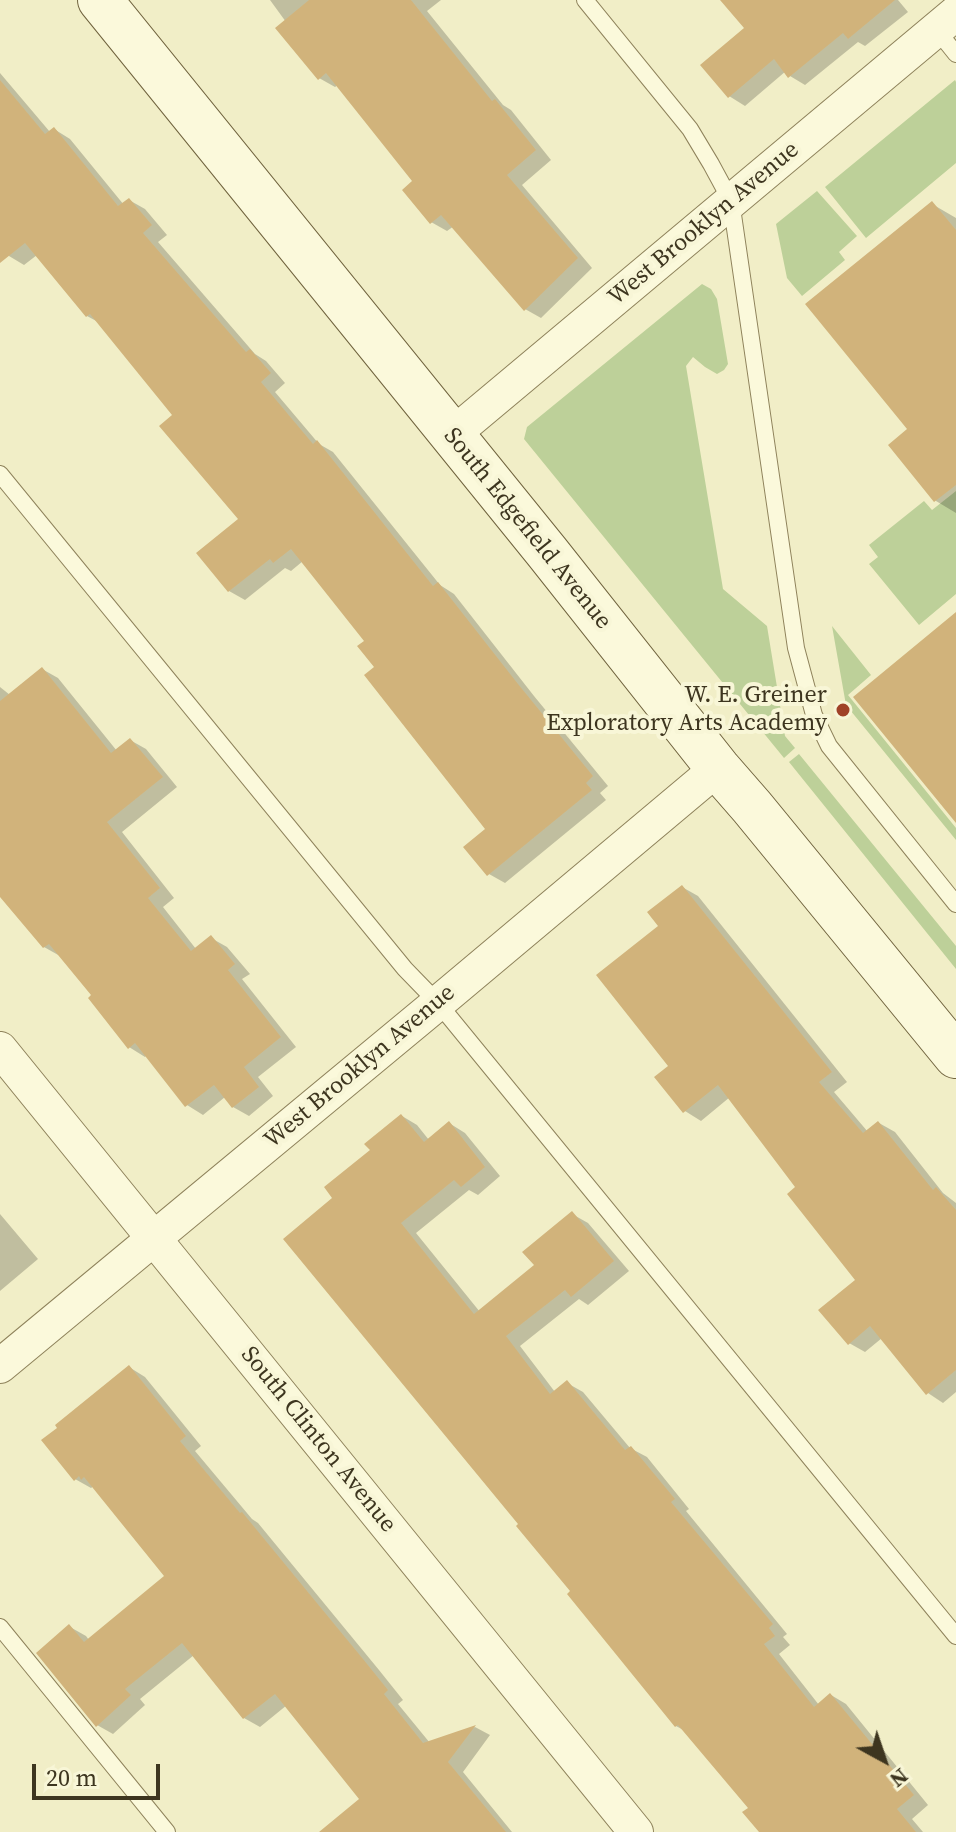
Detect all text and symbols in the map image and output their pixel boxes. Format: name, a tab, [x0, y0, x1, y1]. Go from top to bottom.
street label: West Brooklyn Avenue	[603, 136, 805, 312]
street label: South Edgefield Avenue	[437, 422, 617, 636]
place label: W. E. Greiner Exploratory Arts Academy	[546, 682, 827, 738]
marker: W. E. Greiner Exploratory Arts Academy	[834, 701, 852, 719]
street label: West Brooklyn Avenue	[259, 979, 461, 1155]
street label: South Clinton Avenue	[234, 1341, 402, 1539]
north arrow	[844, 1720, 924, 1800]
scale bar	[36, 1748, 164, 1798]
text: 20 m	[46, 1761, 97, 1794]
text: N	[884, 1762, 915, 1795]

